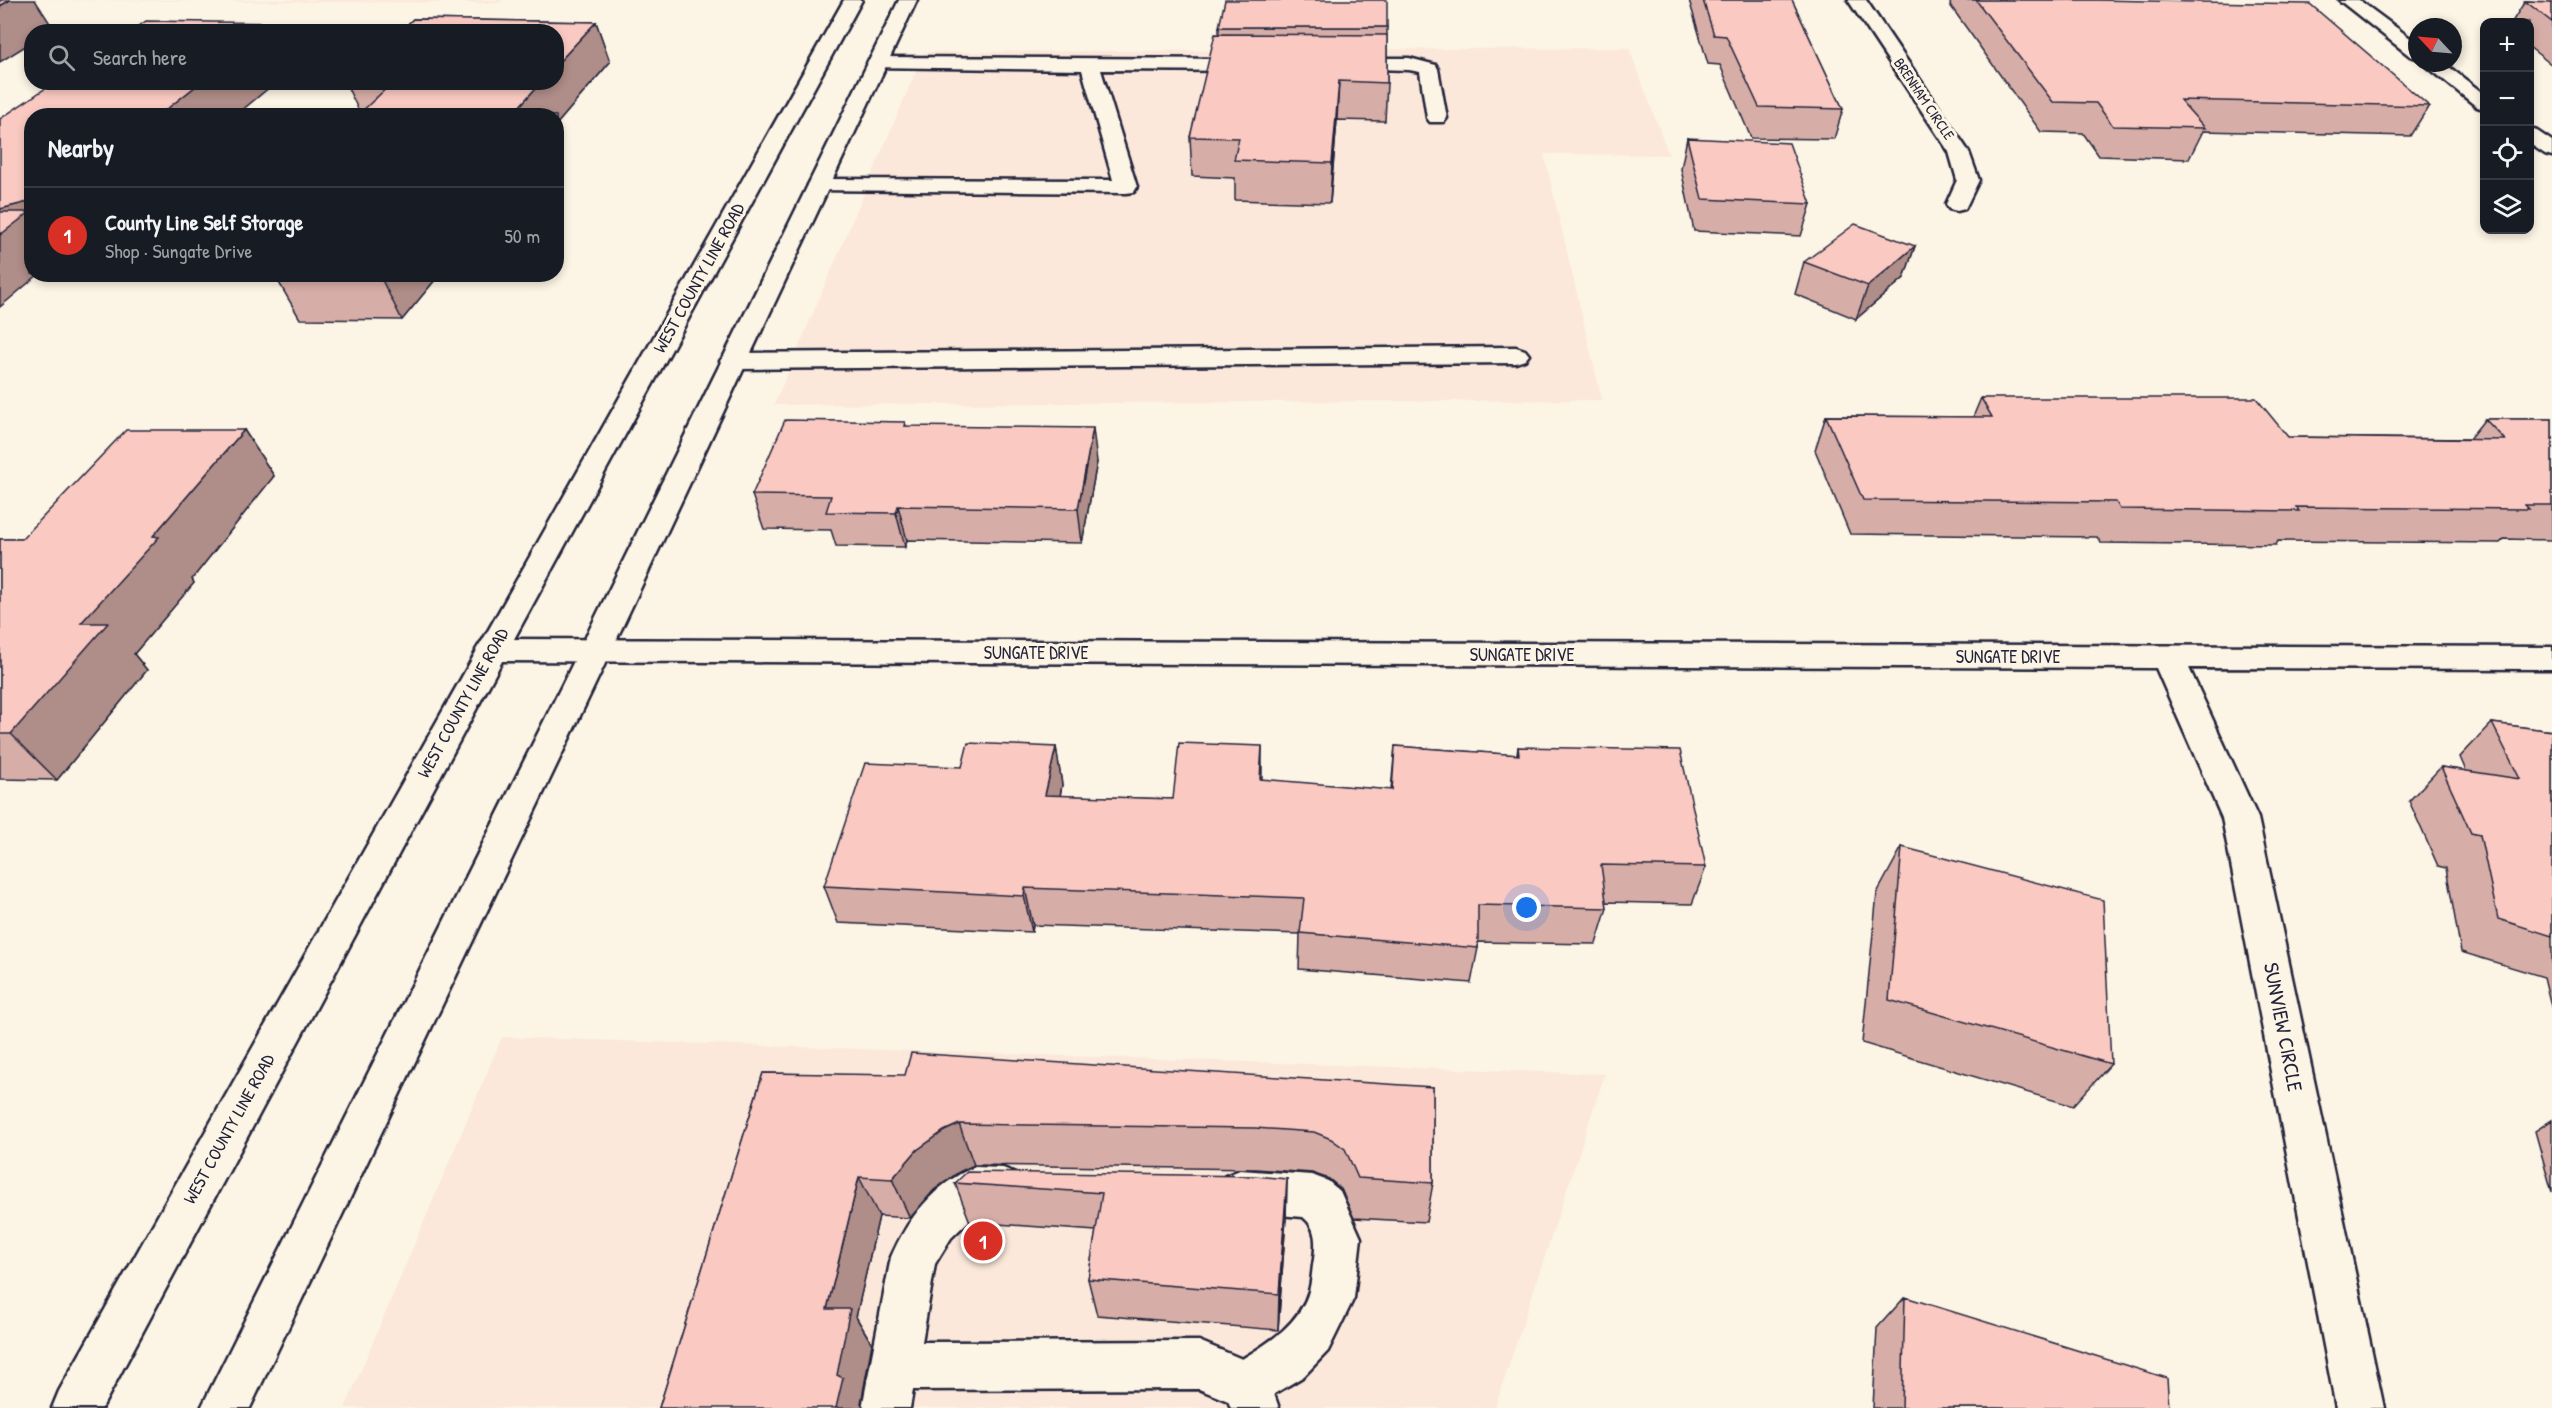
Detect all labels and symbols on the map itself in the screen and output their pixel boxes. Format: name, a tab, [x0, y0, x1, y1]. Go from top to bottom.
north arrow	[2408, 18, 2462, 72]
street label: BRENHAM CIRCLE	[1889, 54, 1960, 144]
street label: WEST COUNTY LINE ROAD	[647, 198, 750, 357]
street label: WEST COUNTY LINE ROAD	[411, 623, 514, 782]
street label: SUNGATE DRIVE	[984, 640, 1088, 665]
street label: SUNGATE DRIVE	[1470, 642, 1574, 667]
street label: SUNGATE DRIVE	[1956, 644, 2060, 669]
your location	[1512, 893, 1541, 922]
street label: SUNVIEW CIRCLE	[2257, 960, 2310, 1094]
street label: WEST COUNTY LINE ROAD	[177, 1049, 280, 1208]
pin: 1	[964, 1218, 1002, 1264]

